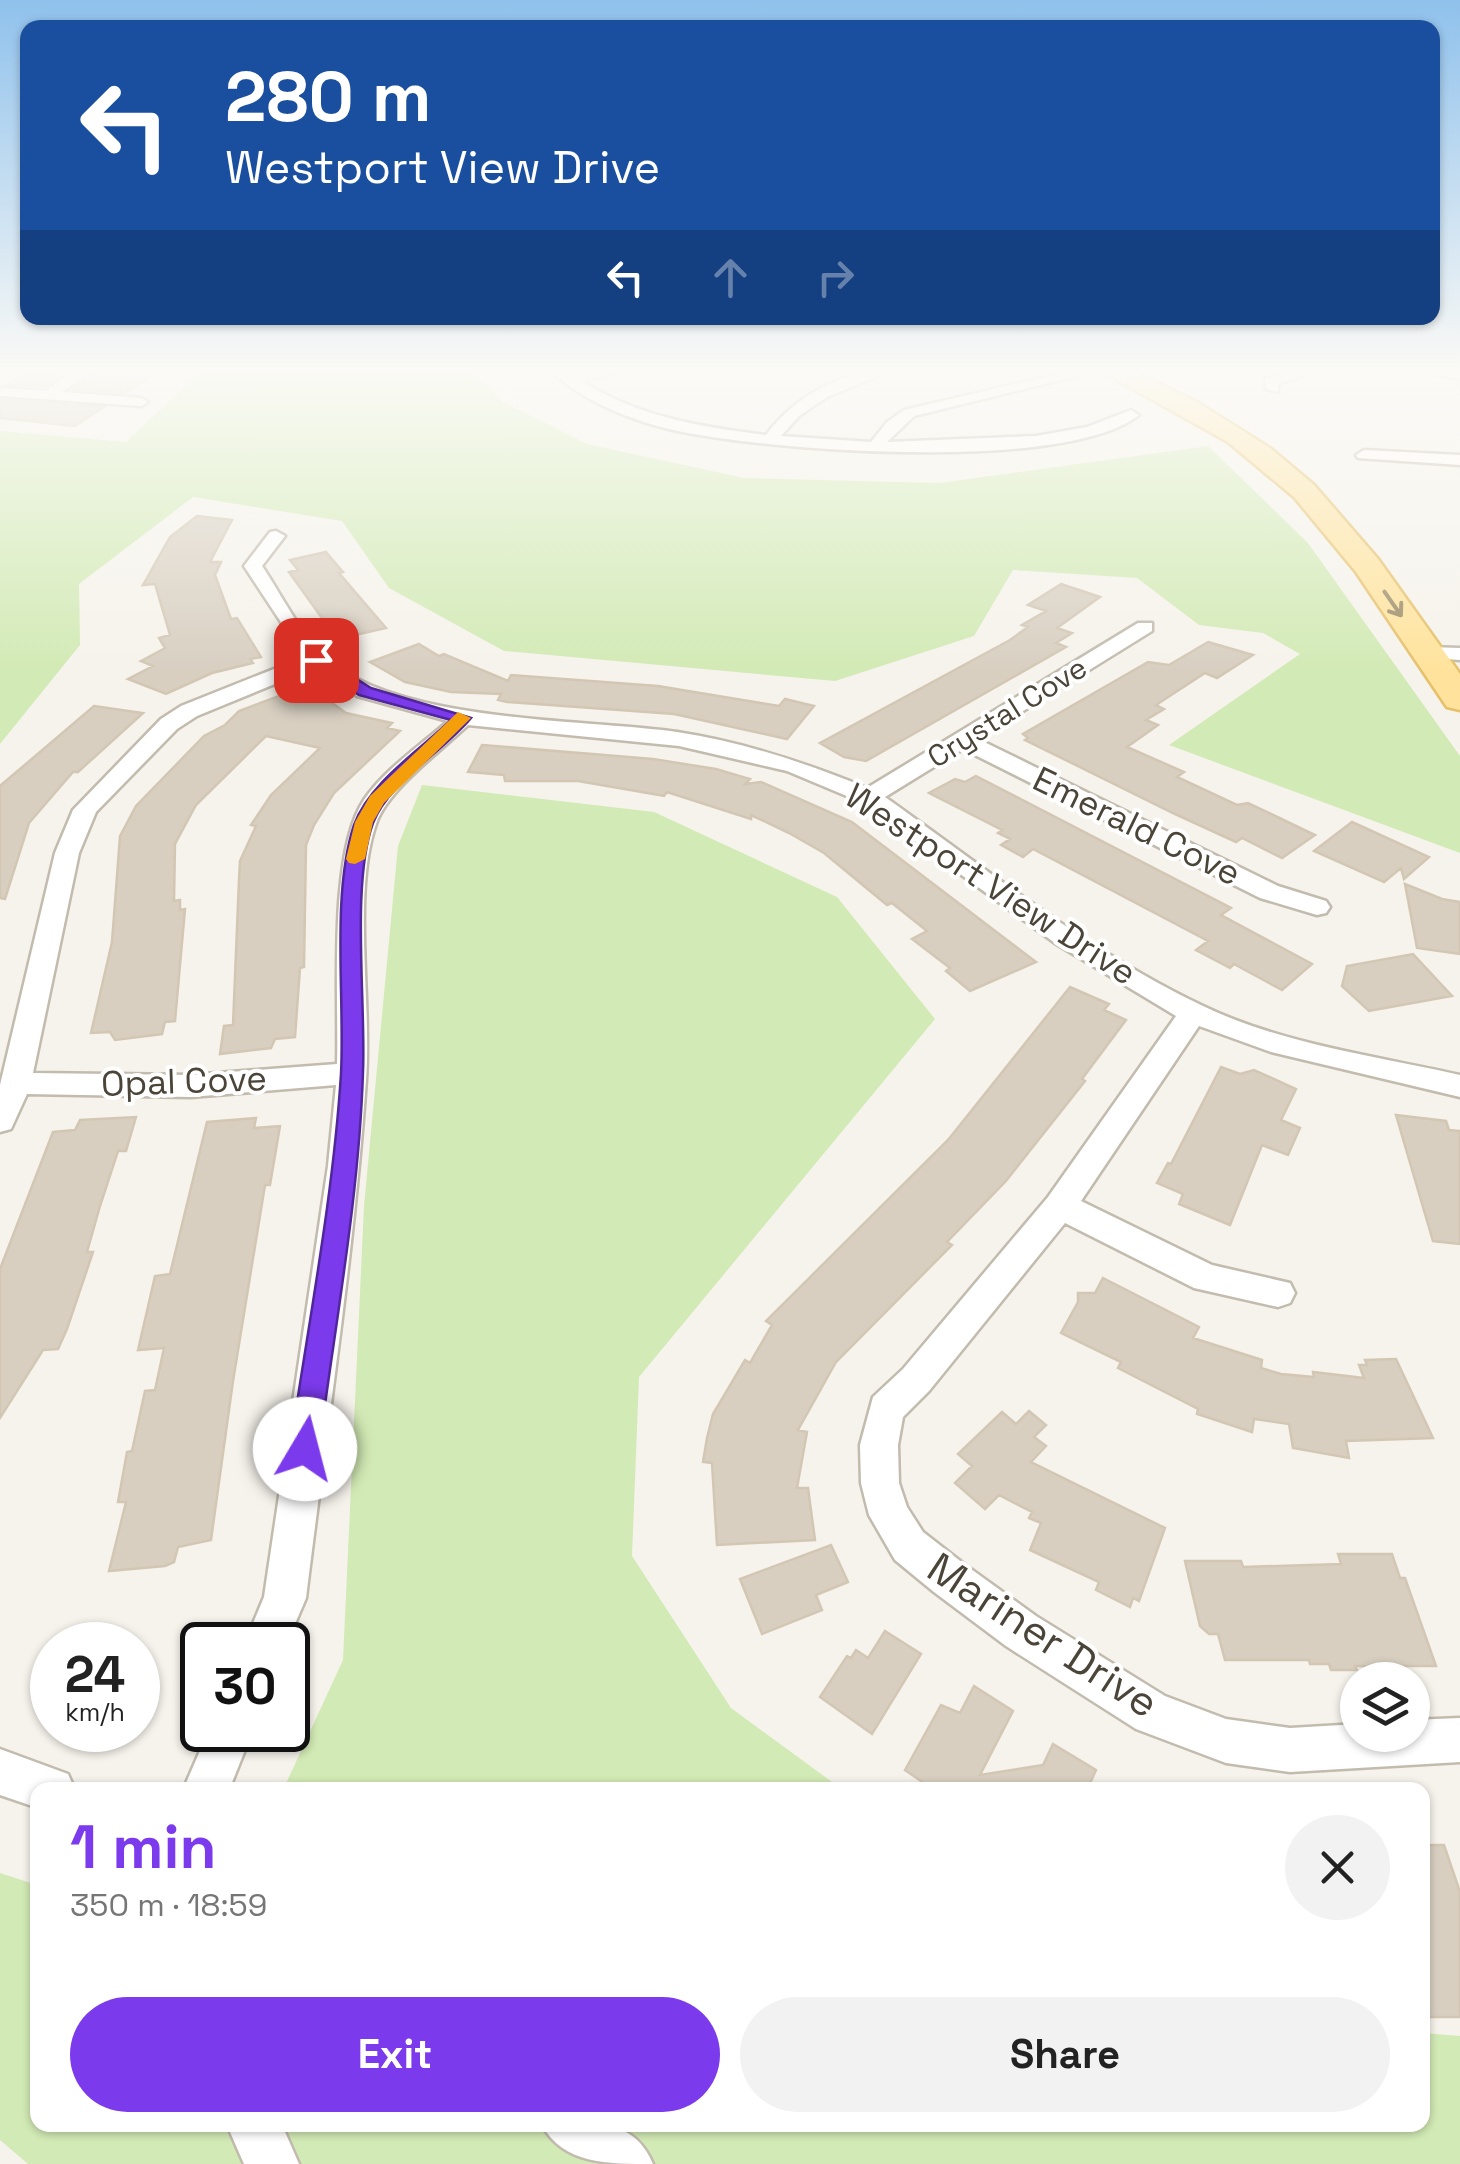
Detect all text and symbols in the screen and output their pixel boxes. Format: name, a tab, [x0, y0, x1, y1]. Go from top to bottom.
text: 280 m	[225, 52, 432, 141]
icon: left	[60, 60, 190, 190]
text: Westport View Drive	[225, 139, 660, 196]
icon: left	[598, 250, 653, 305]
icon: ahead	[703, 250, 758, 305]
icon: right	[808, 250, 863, 305]
one-way arrow	[1383, 590, 1404, 618]
pin	[274, 618, 359, 703]
icon: arrive	[289, 633, 344, 688]
street label: Crystal Cove	[920, 648, 1094, 776]
street label: Emerald Cove	[1026, 757, 1248, 895]
street label: Westport View Drive	[837, 773, 1145, 995]
street label: Opal Cove	[100, 1056, 268, 1106]
position arrow	[253, 1397, 357, 1501]
street label: Mariner Drive	[918, 1541, 1168, 1729]
speed limit sign: 30	[180, 1622, 310, 1752]
text: 24	[65, 1643, 125, 1707]
map controls	[1340, 1662, 1430, 1752]
button: layers	[1340, 1662, 1430, 1752]
text: km/h	[65, 1696, 125, 1728]
text: 1 min	[70, 1809, 217, 1886]
button: close	[1285, 1815, 1390, 1920]
text: 350 m · 18:59	[70, 1885, 267, 1925]
button: Exit	[70, 1997, 720, 2112]
button: Share	[740, 1997, 1390, 2112]

